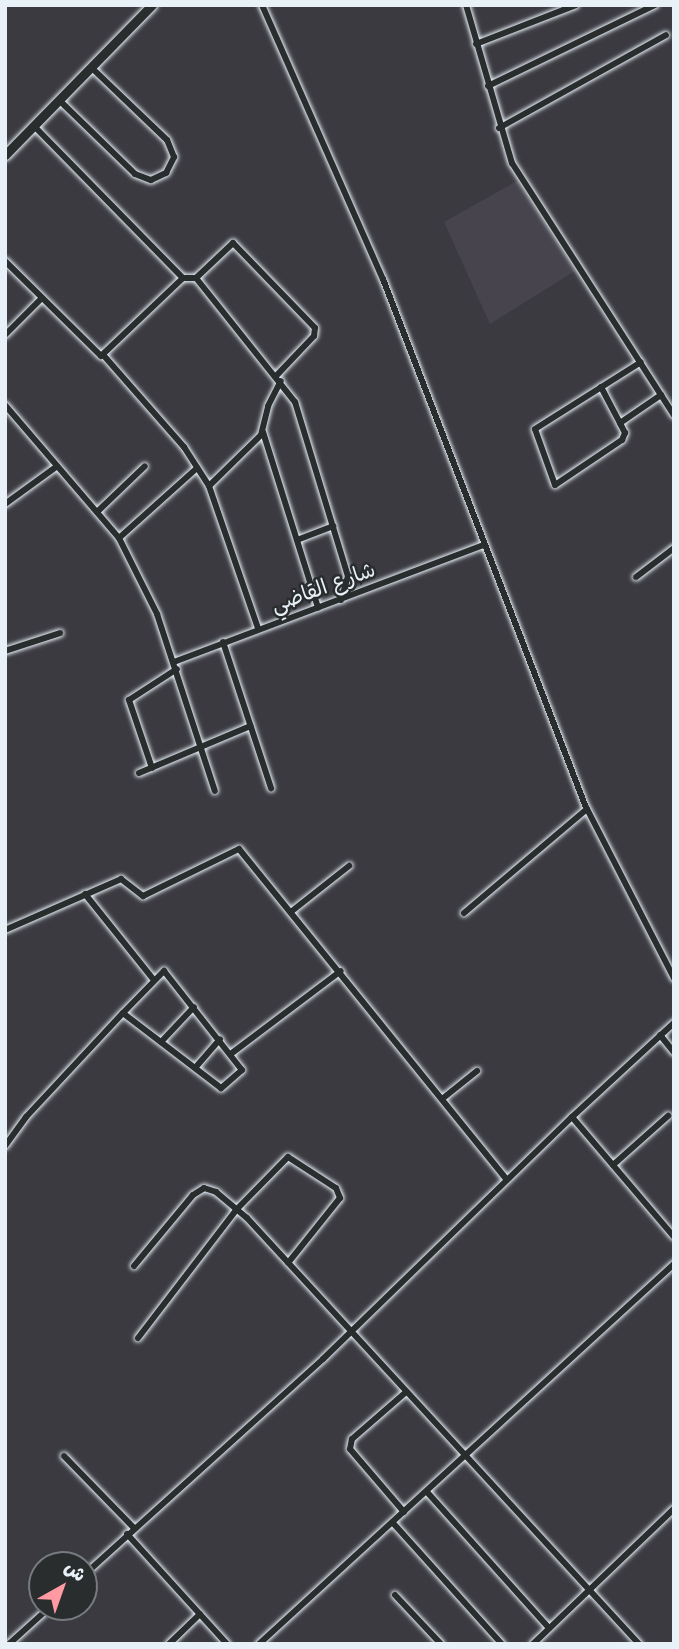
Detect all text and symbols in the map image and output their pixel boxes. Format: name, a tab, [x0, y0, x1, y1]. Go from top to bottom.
street label: شارع القاضي	[267, 556, 379, 618]
north arrow	[28, 1551, 98, 1621]
text: ش	[57, 1552, 94, 1590]

